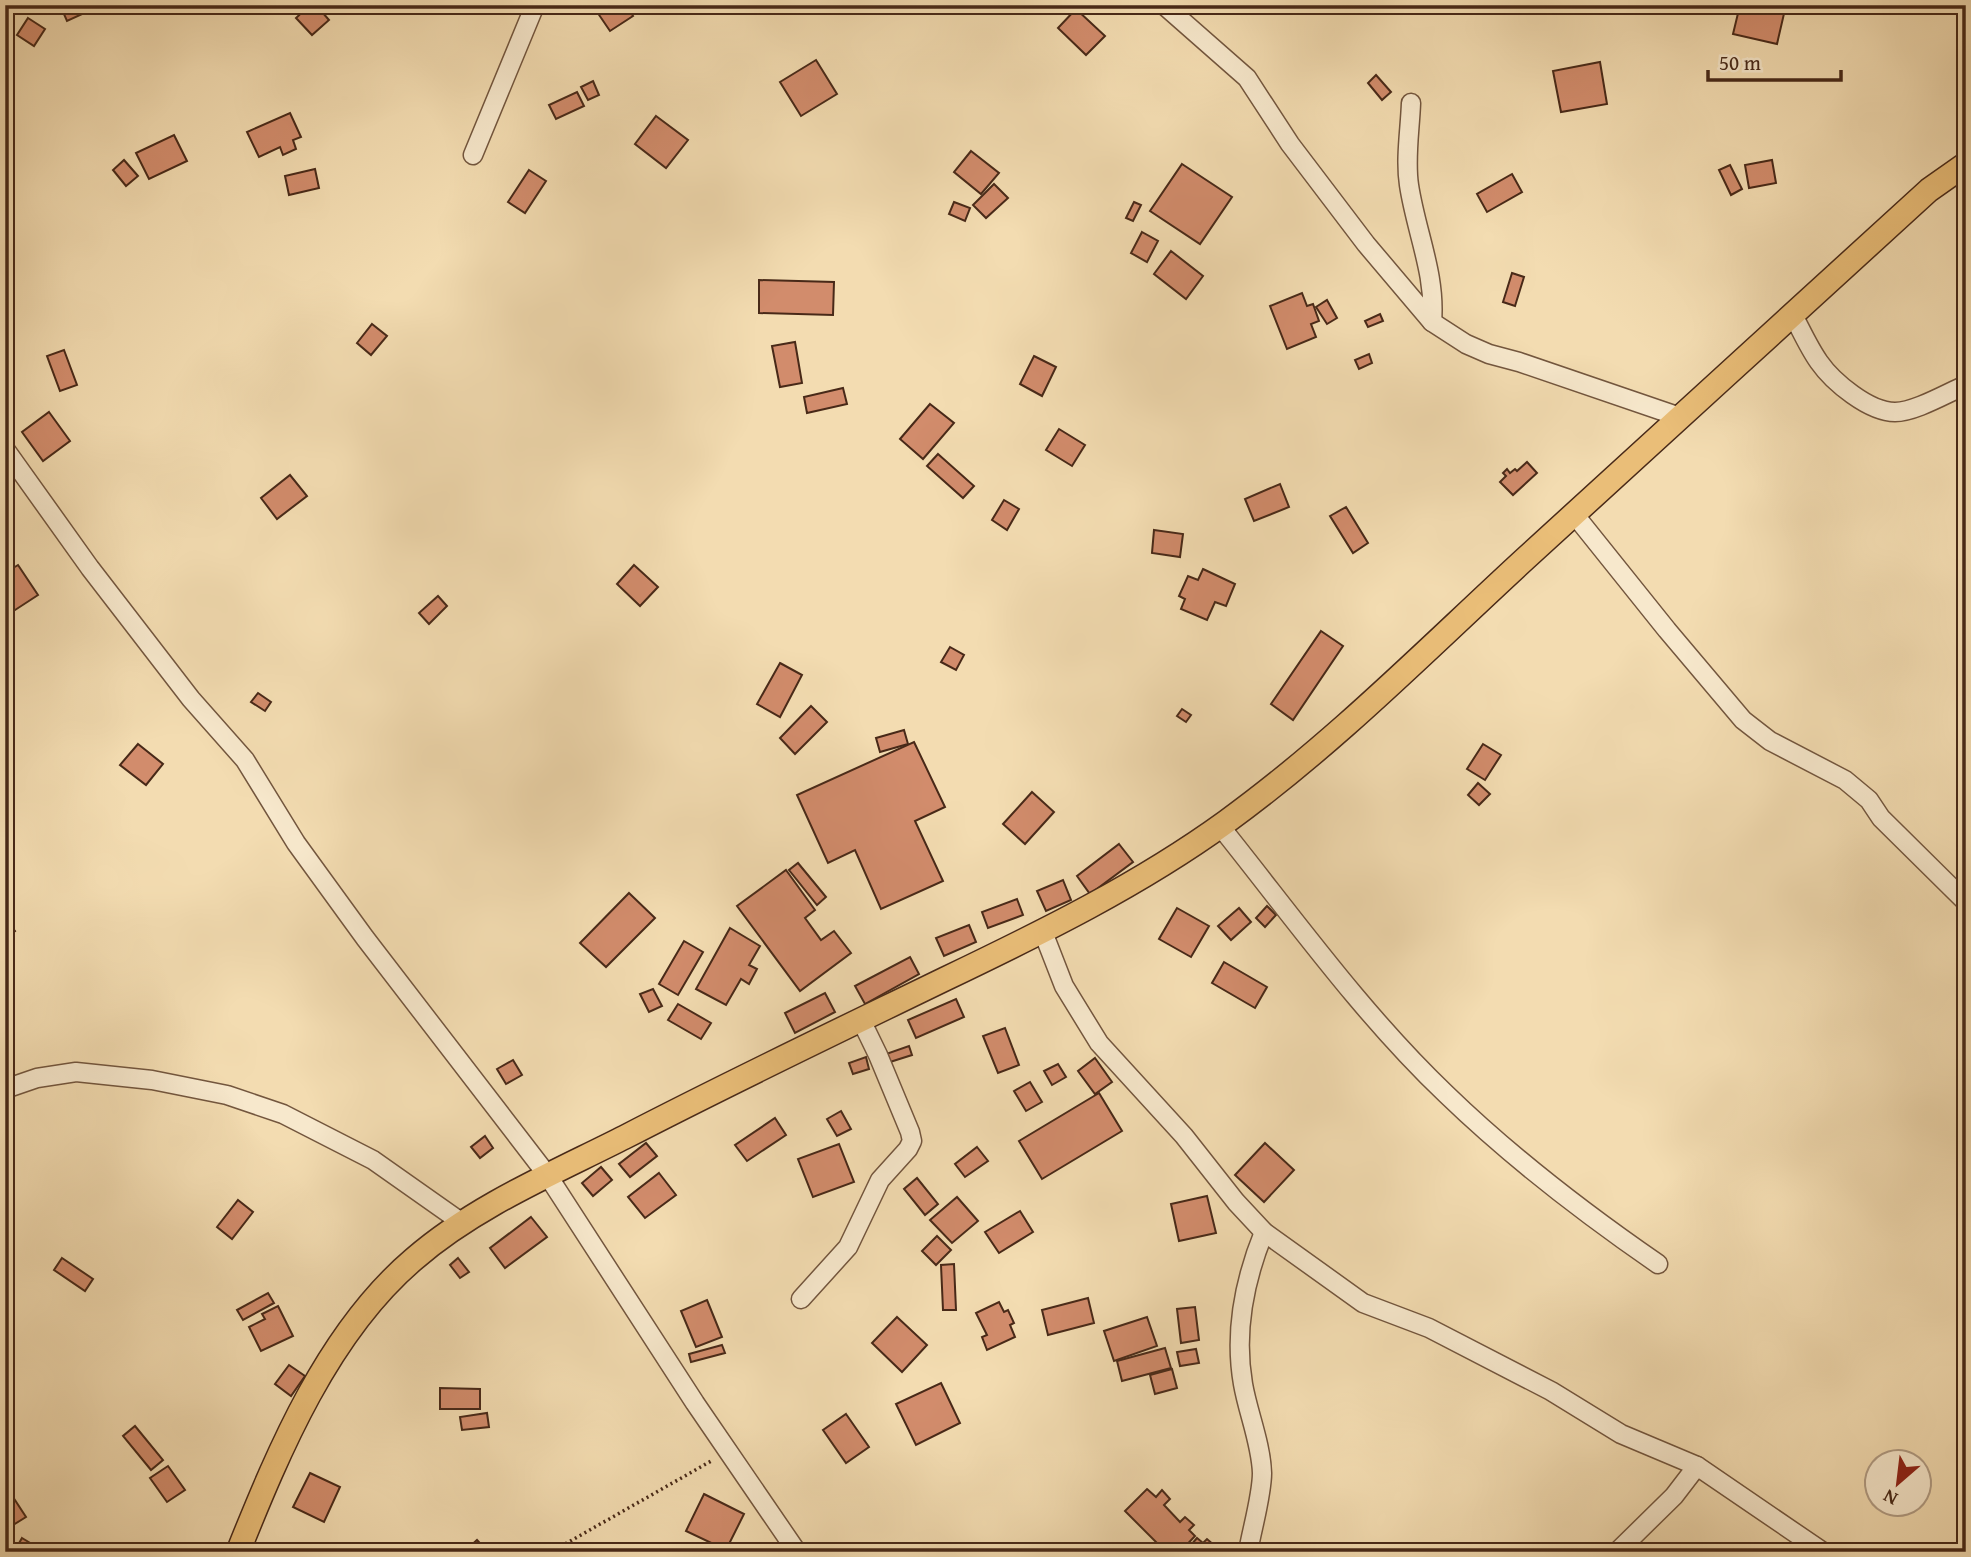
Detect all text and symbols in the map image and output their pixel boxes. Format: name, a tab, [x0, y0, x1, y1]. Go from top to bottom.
scale bar	[1708, 38, 1842, 82]
text: 50 m	[1719, 47, 1761, 78]
north arrow	[1862, 1448, 1932, 1518]
text: N	[1878, 1483, 1902, 1513]

